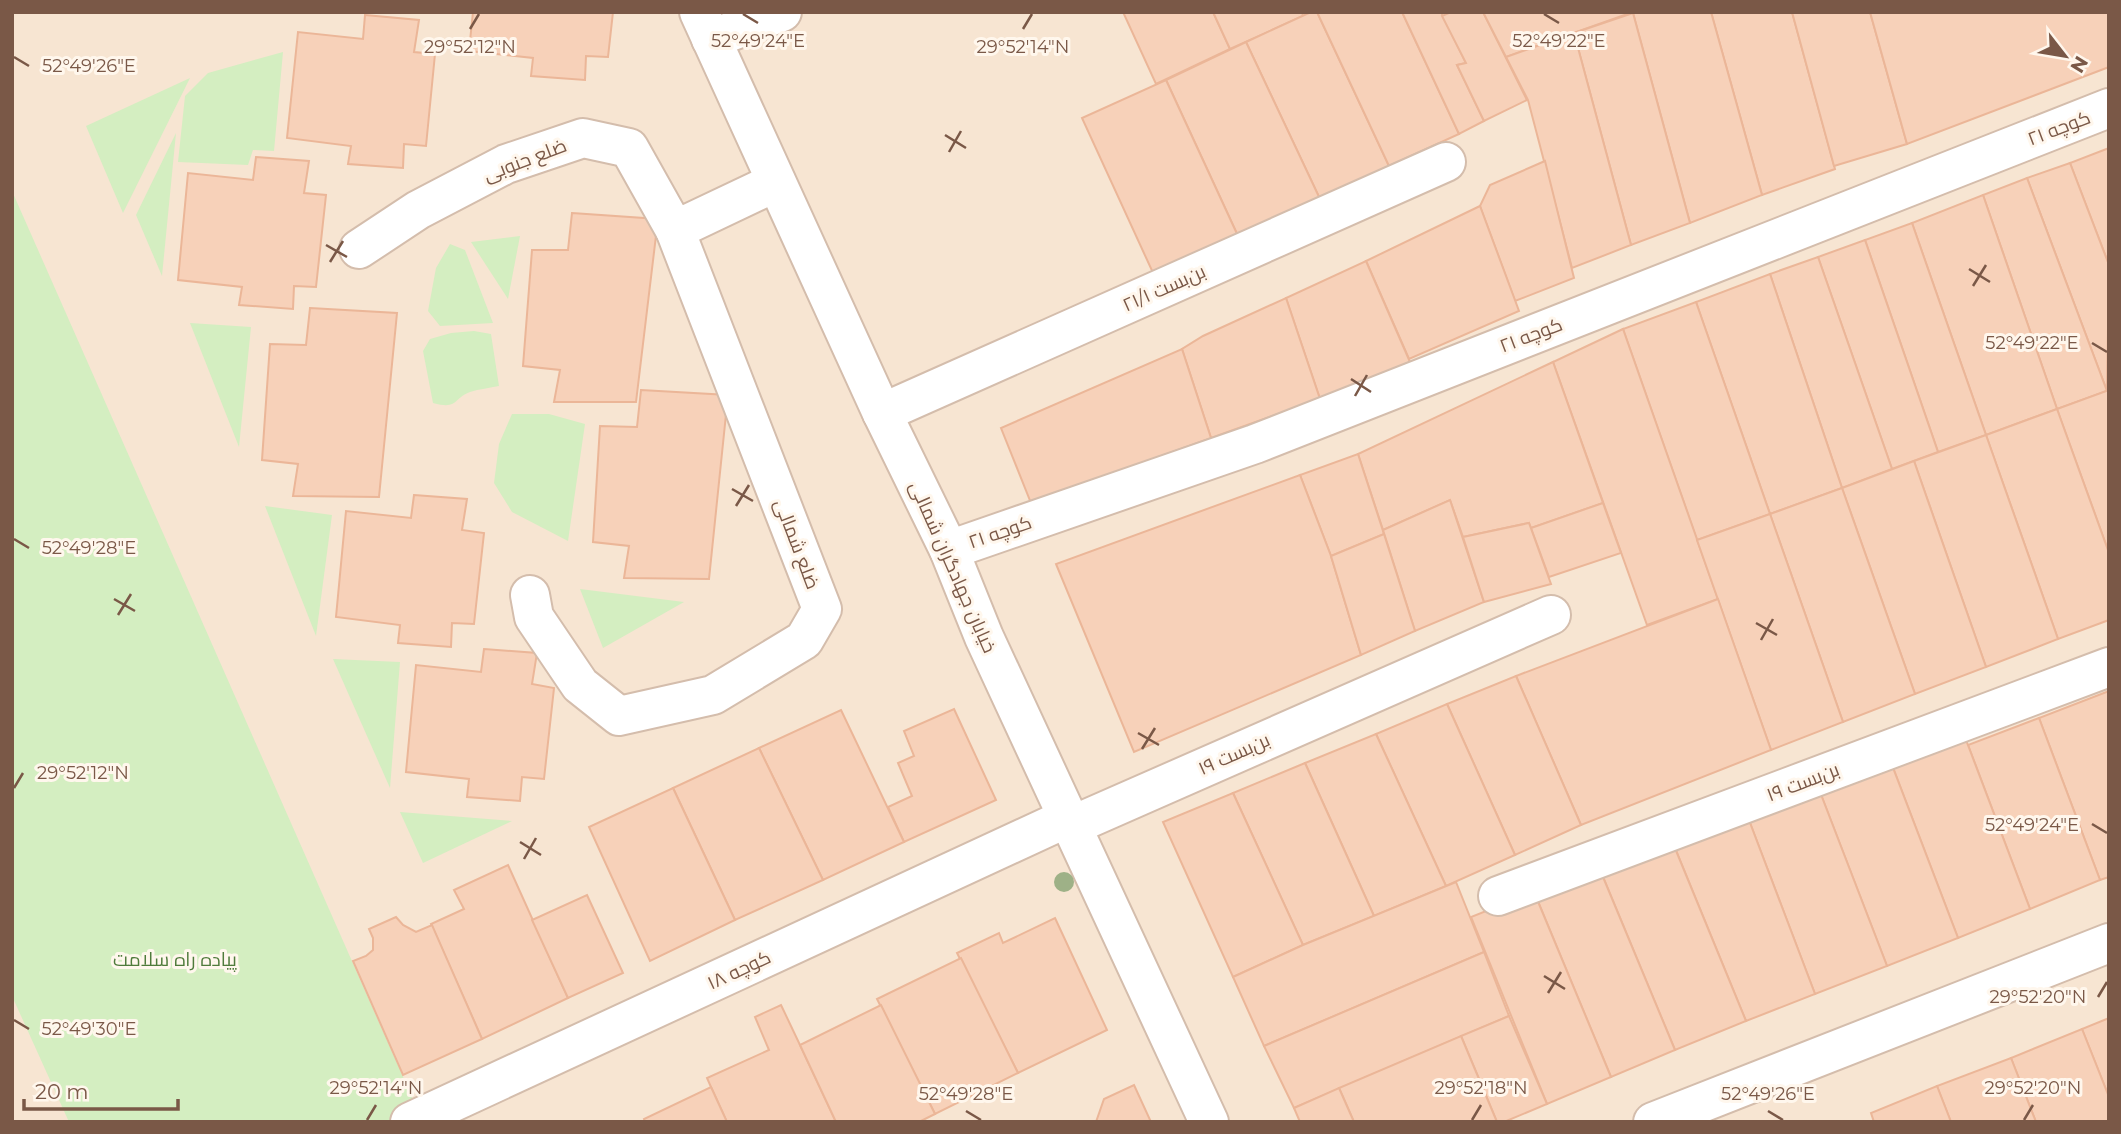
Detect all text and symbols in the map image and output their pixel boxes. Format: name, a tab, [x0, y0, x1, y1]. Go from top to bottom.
north arrow	[2030, 21, 2100, 91]
text: 52°49'24"E	[711, 30, 805, 52]
text: 52°49'22"E	[1512, 30, 1606, 52]
text: 29°52'12"N	[424, 36, 516, 58]
text: 29°52'14"N	[977, 36, 1069, 58]
text: N	[2065, 52, 2093, 77]
text: 52°49'26"E	[42, 55, 136, 77]
street label: کوچه ۲۱	[2024, 106, 2094, 151]
street label: ضلع جنوبی	[480, 134, 571, 188]
street label: بن‌بست ۲۱/۱	[1119, 260, 1209, 316]
street label: کوچه ۲۱	[1496, 313, 1566, 358]
text: 52°49'22"E	[1985, 332, 2079, 354]
street label: خیابان جهادگران شمالی	[905, 478, 1001, 656]
street label: ضلع شمالی	[767, 496, 825, 593]
street label: کوچه ۲۱	[965, 511, 1035, 554]
text: 52°49'28"E	[42, 537, 136, 559]
street label: بن‌بست ۱۹	[1195, 728, 1273, 780]
street label: بن‌بست ۱۹	[1763, 758, 1843, 806]
text: 29°52'12"N	[37, 762, 129, 784]
text: 52°49'24"E	[1985, 814, 2079, 836]
street label: کوچه ۱۸	[704, 945, 775, 996]
park label: پیاده راه سلامت	[113, 948, 237, 972]
text: 29°52'20"N	[1990, 986, 2086, 1008]
text: 52°49'30"E	[42, 1018, 136, 1040]
scale bar	[24, 1068, 178, 1112]
text: 29°52'14"N	[330, 1077, 422, 1099]
text: 29°52'18"N	[1434, 1077, 1528, 1099]
text: 29°52'20"N	[1985, 1077, 2081, 1099]
text: 20 m	[35, 1079, 89, 1104]
text: 52°49'28"E	[919, 1083, 1013, 1105]
text: 52°49'26"E	[1721, 1083, 1815, 1105]

